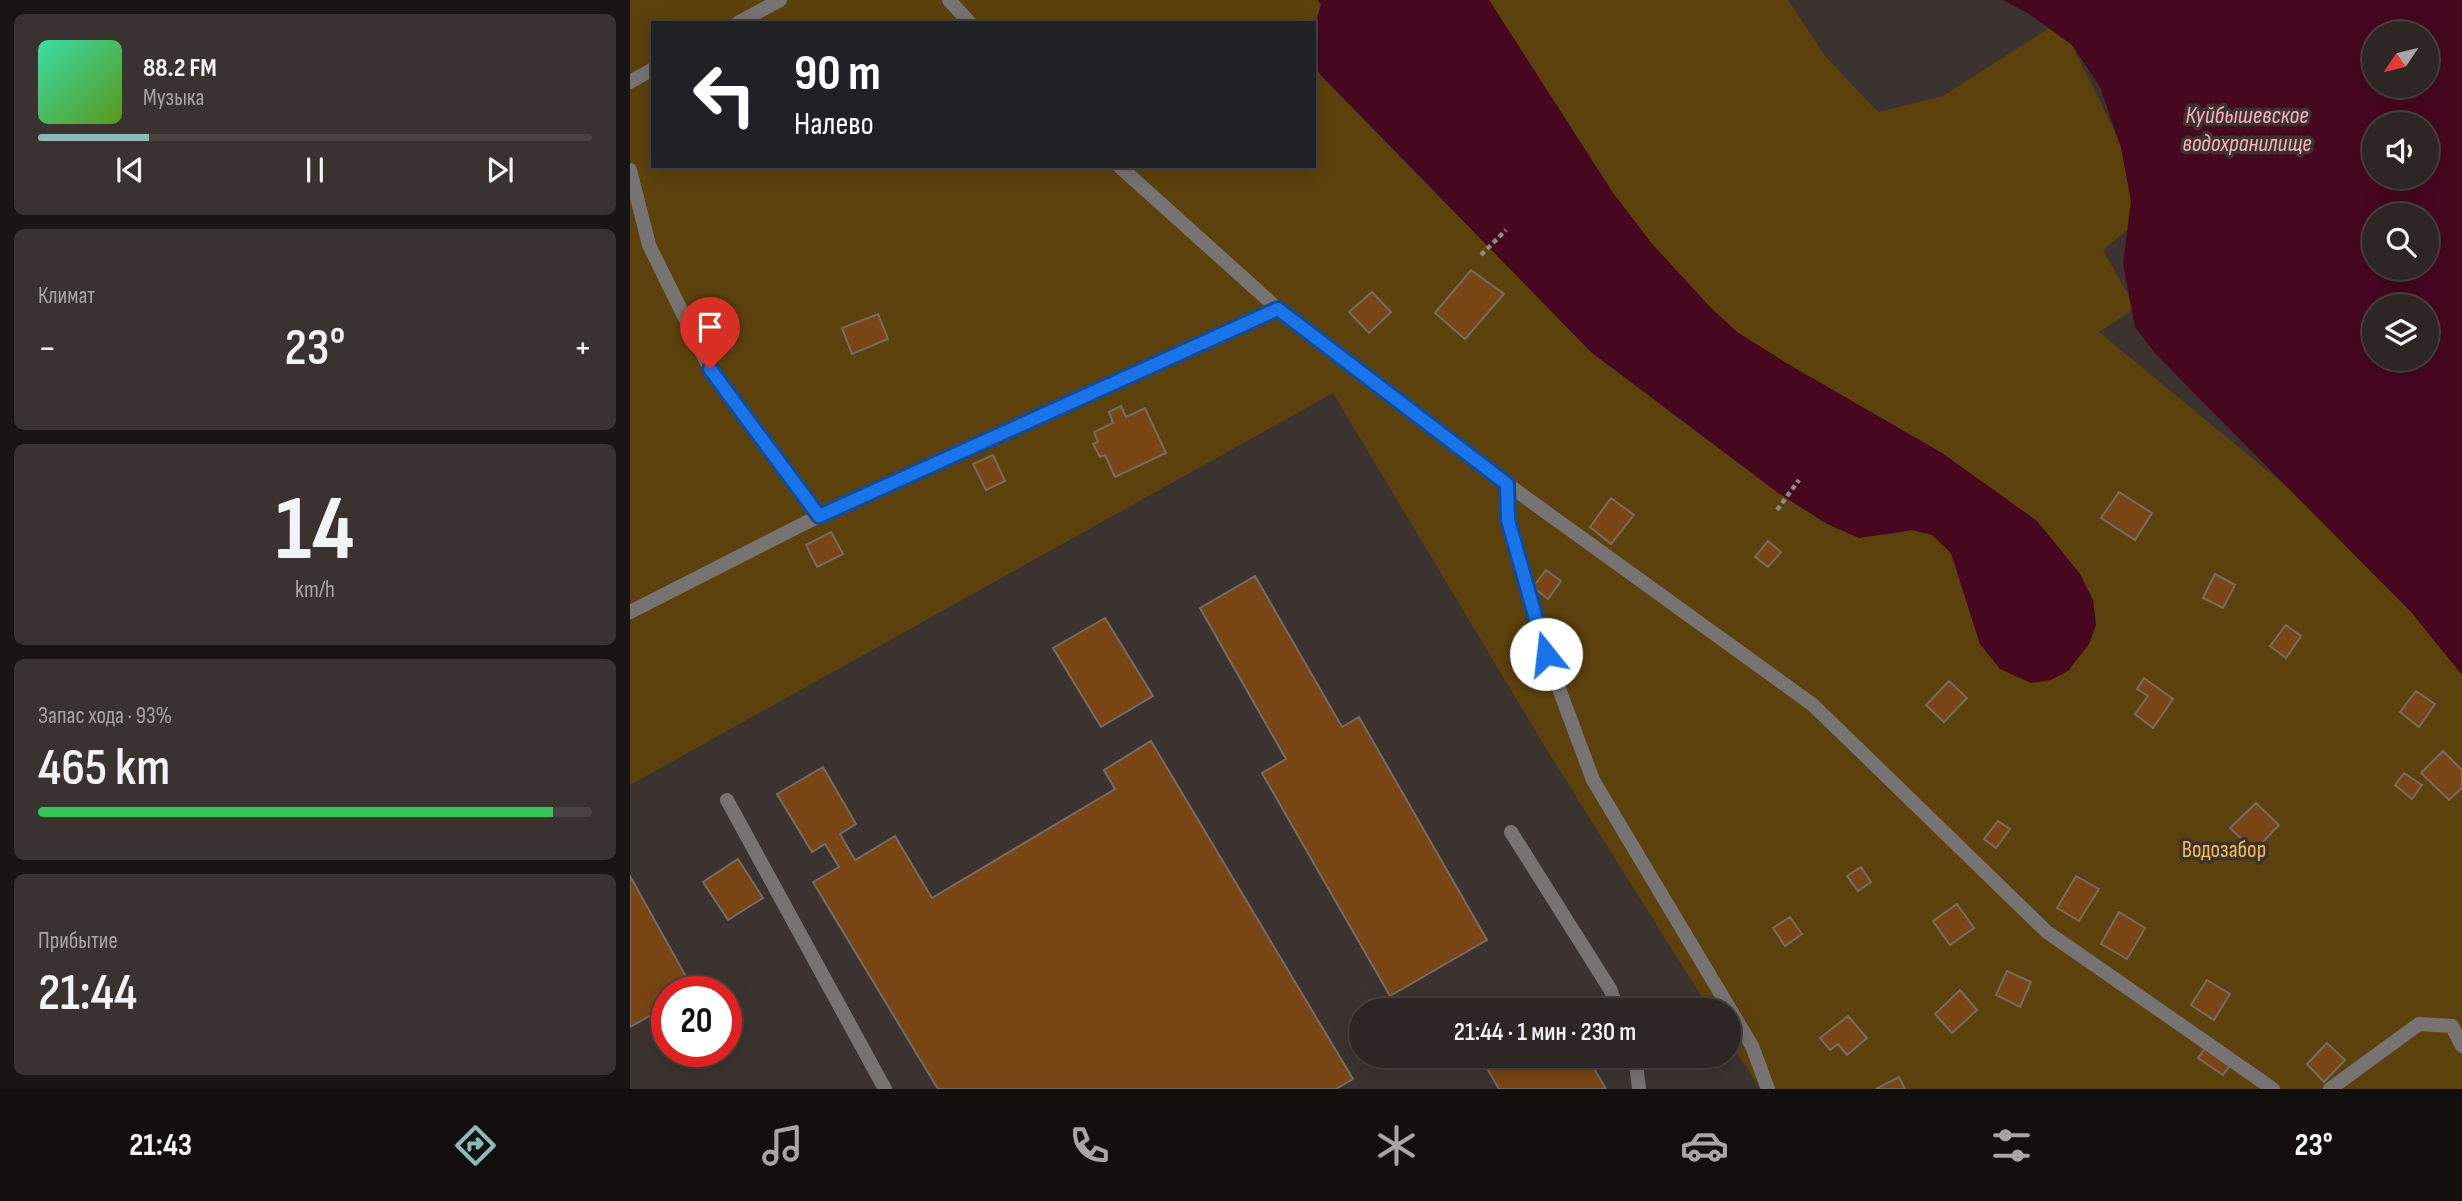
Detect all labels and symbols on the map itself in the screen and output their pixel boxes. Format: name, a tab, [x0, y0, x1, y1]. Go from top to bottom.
north arrow	[2362, 21, 2440, 98]
water label: Куйбышевское водохранилище	[2182, 101, 2312, 158]
pin	[680, 297, 740, 369]
position arrow	[1509, 617, 1583, 691]
park label: Водозабор	[2182, 836, 2266, 864]
speed limit sign: 20	[651, 976, 742, 1067]

